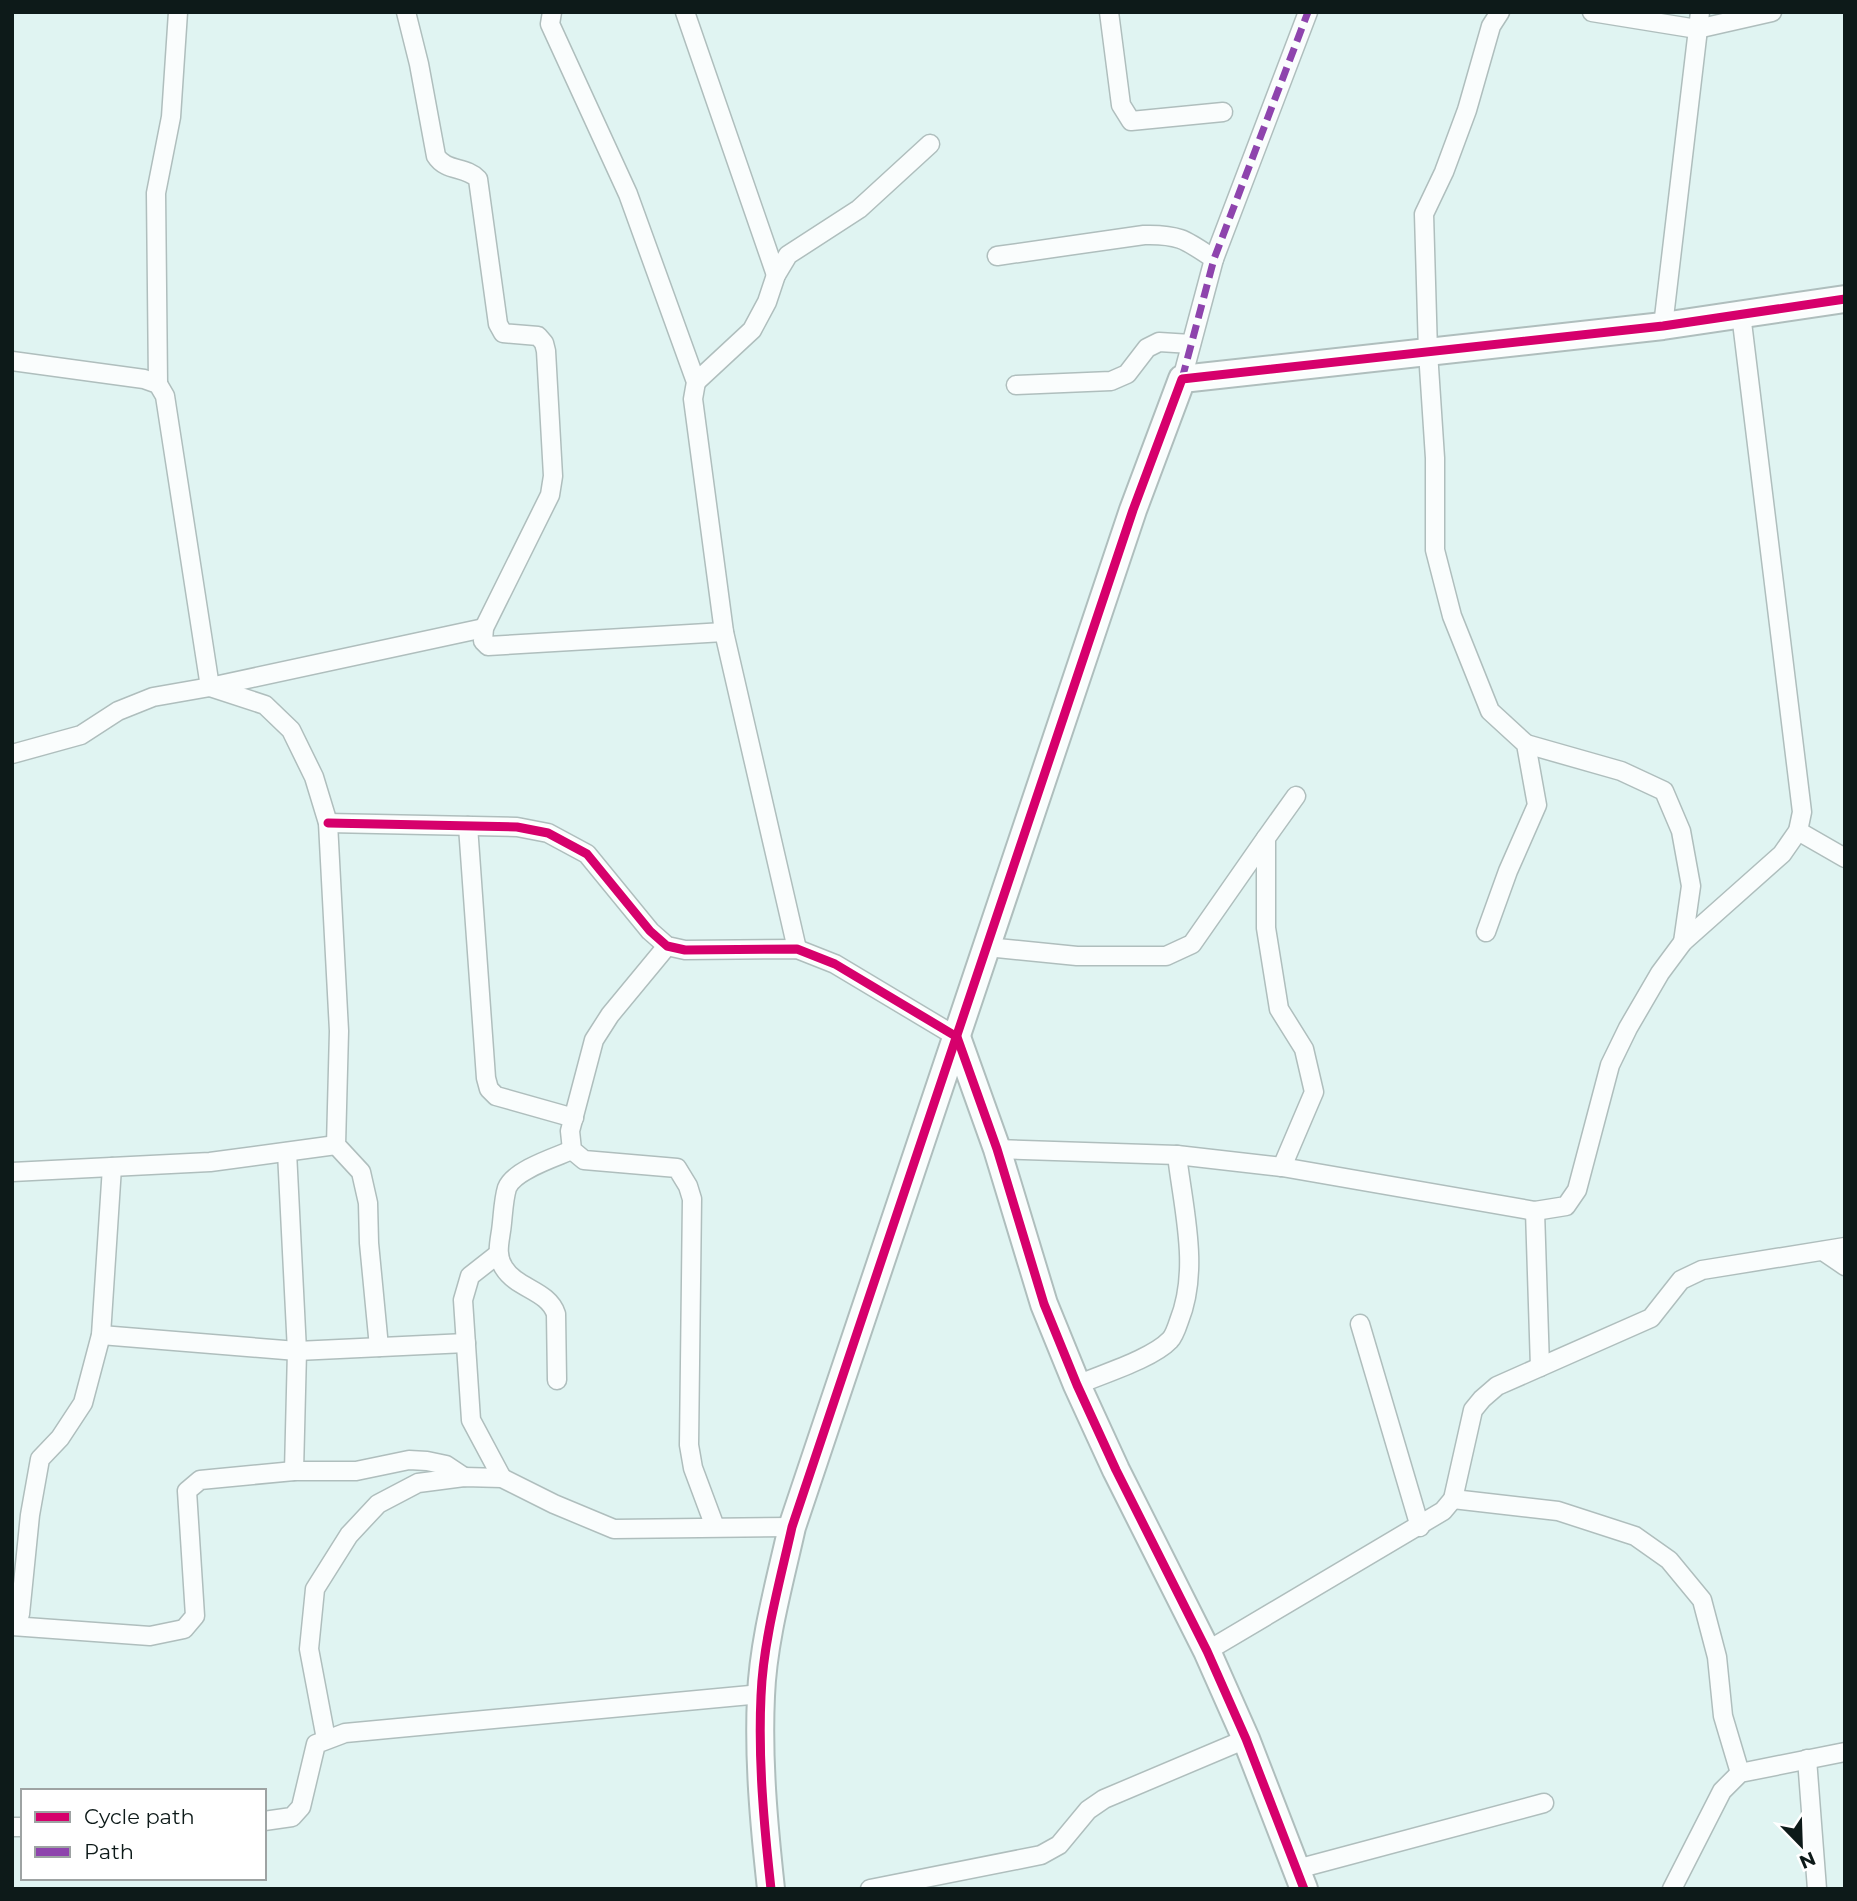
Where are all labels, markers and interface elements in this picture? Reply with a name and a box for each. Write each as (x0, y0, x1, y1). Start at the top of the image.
legend (21, 1789, 266, 1880)
text: Cycle path (84, 1804, 195, 1829)
north arrow (1766, 1810, 1836, 1880)
text: Path (84, 1839, 134, 1864)
text: N (1796, 1847, 1819, 1874)

